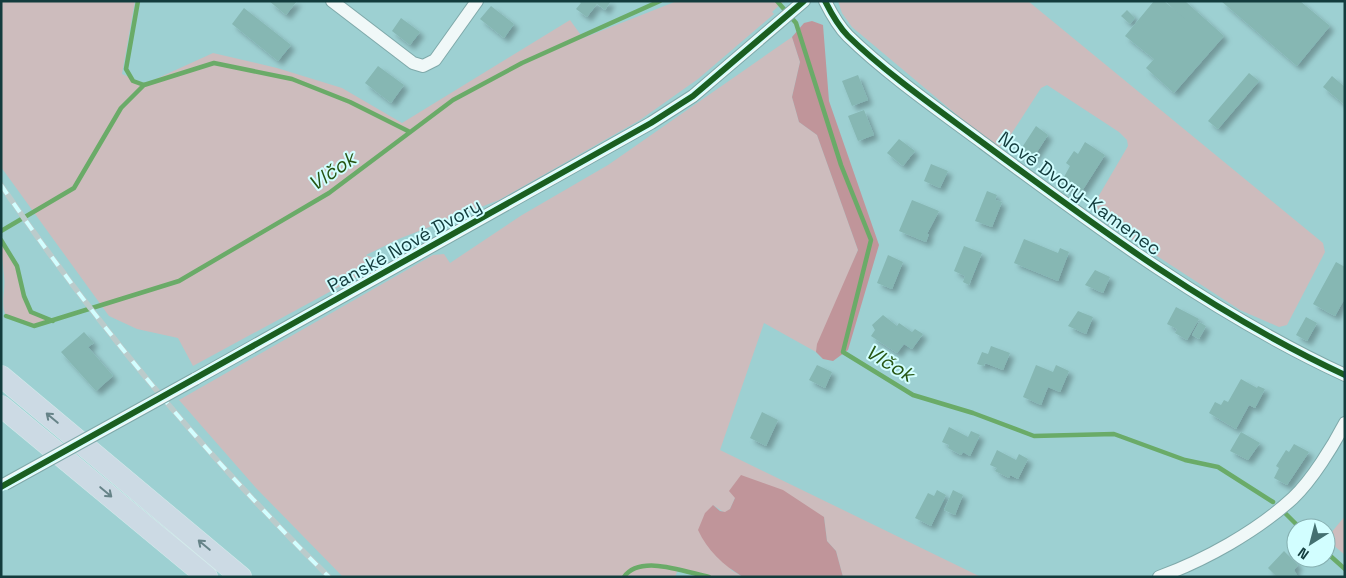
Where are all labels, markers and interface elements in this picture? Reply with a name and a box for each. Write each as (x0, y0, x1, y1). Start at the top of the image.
street label: Nové Dvory-Kamenec (993, 126, 1166, 261)
water label: Vlčok (303, 144, 363, 197)
street label: Panské Nové Dvory (323, 193, 486, 298)
water label: Vlčok (861, 338, 921, 389)
one-way arrow (46, 413, 59, 424)
one-way arrow (99, 487, 112, 498)
north arrow (1286, 518, 1336, 568)
one-way arrow (198, 540, 211, 551)
text: N (1294, 543, 1312, 564)

